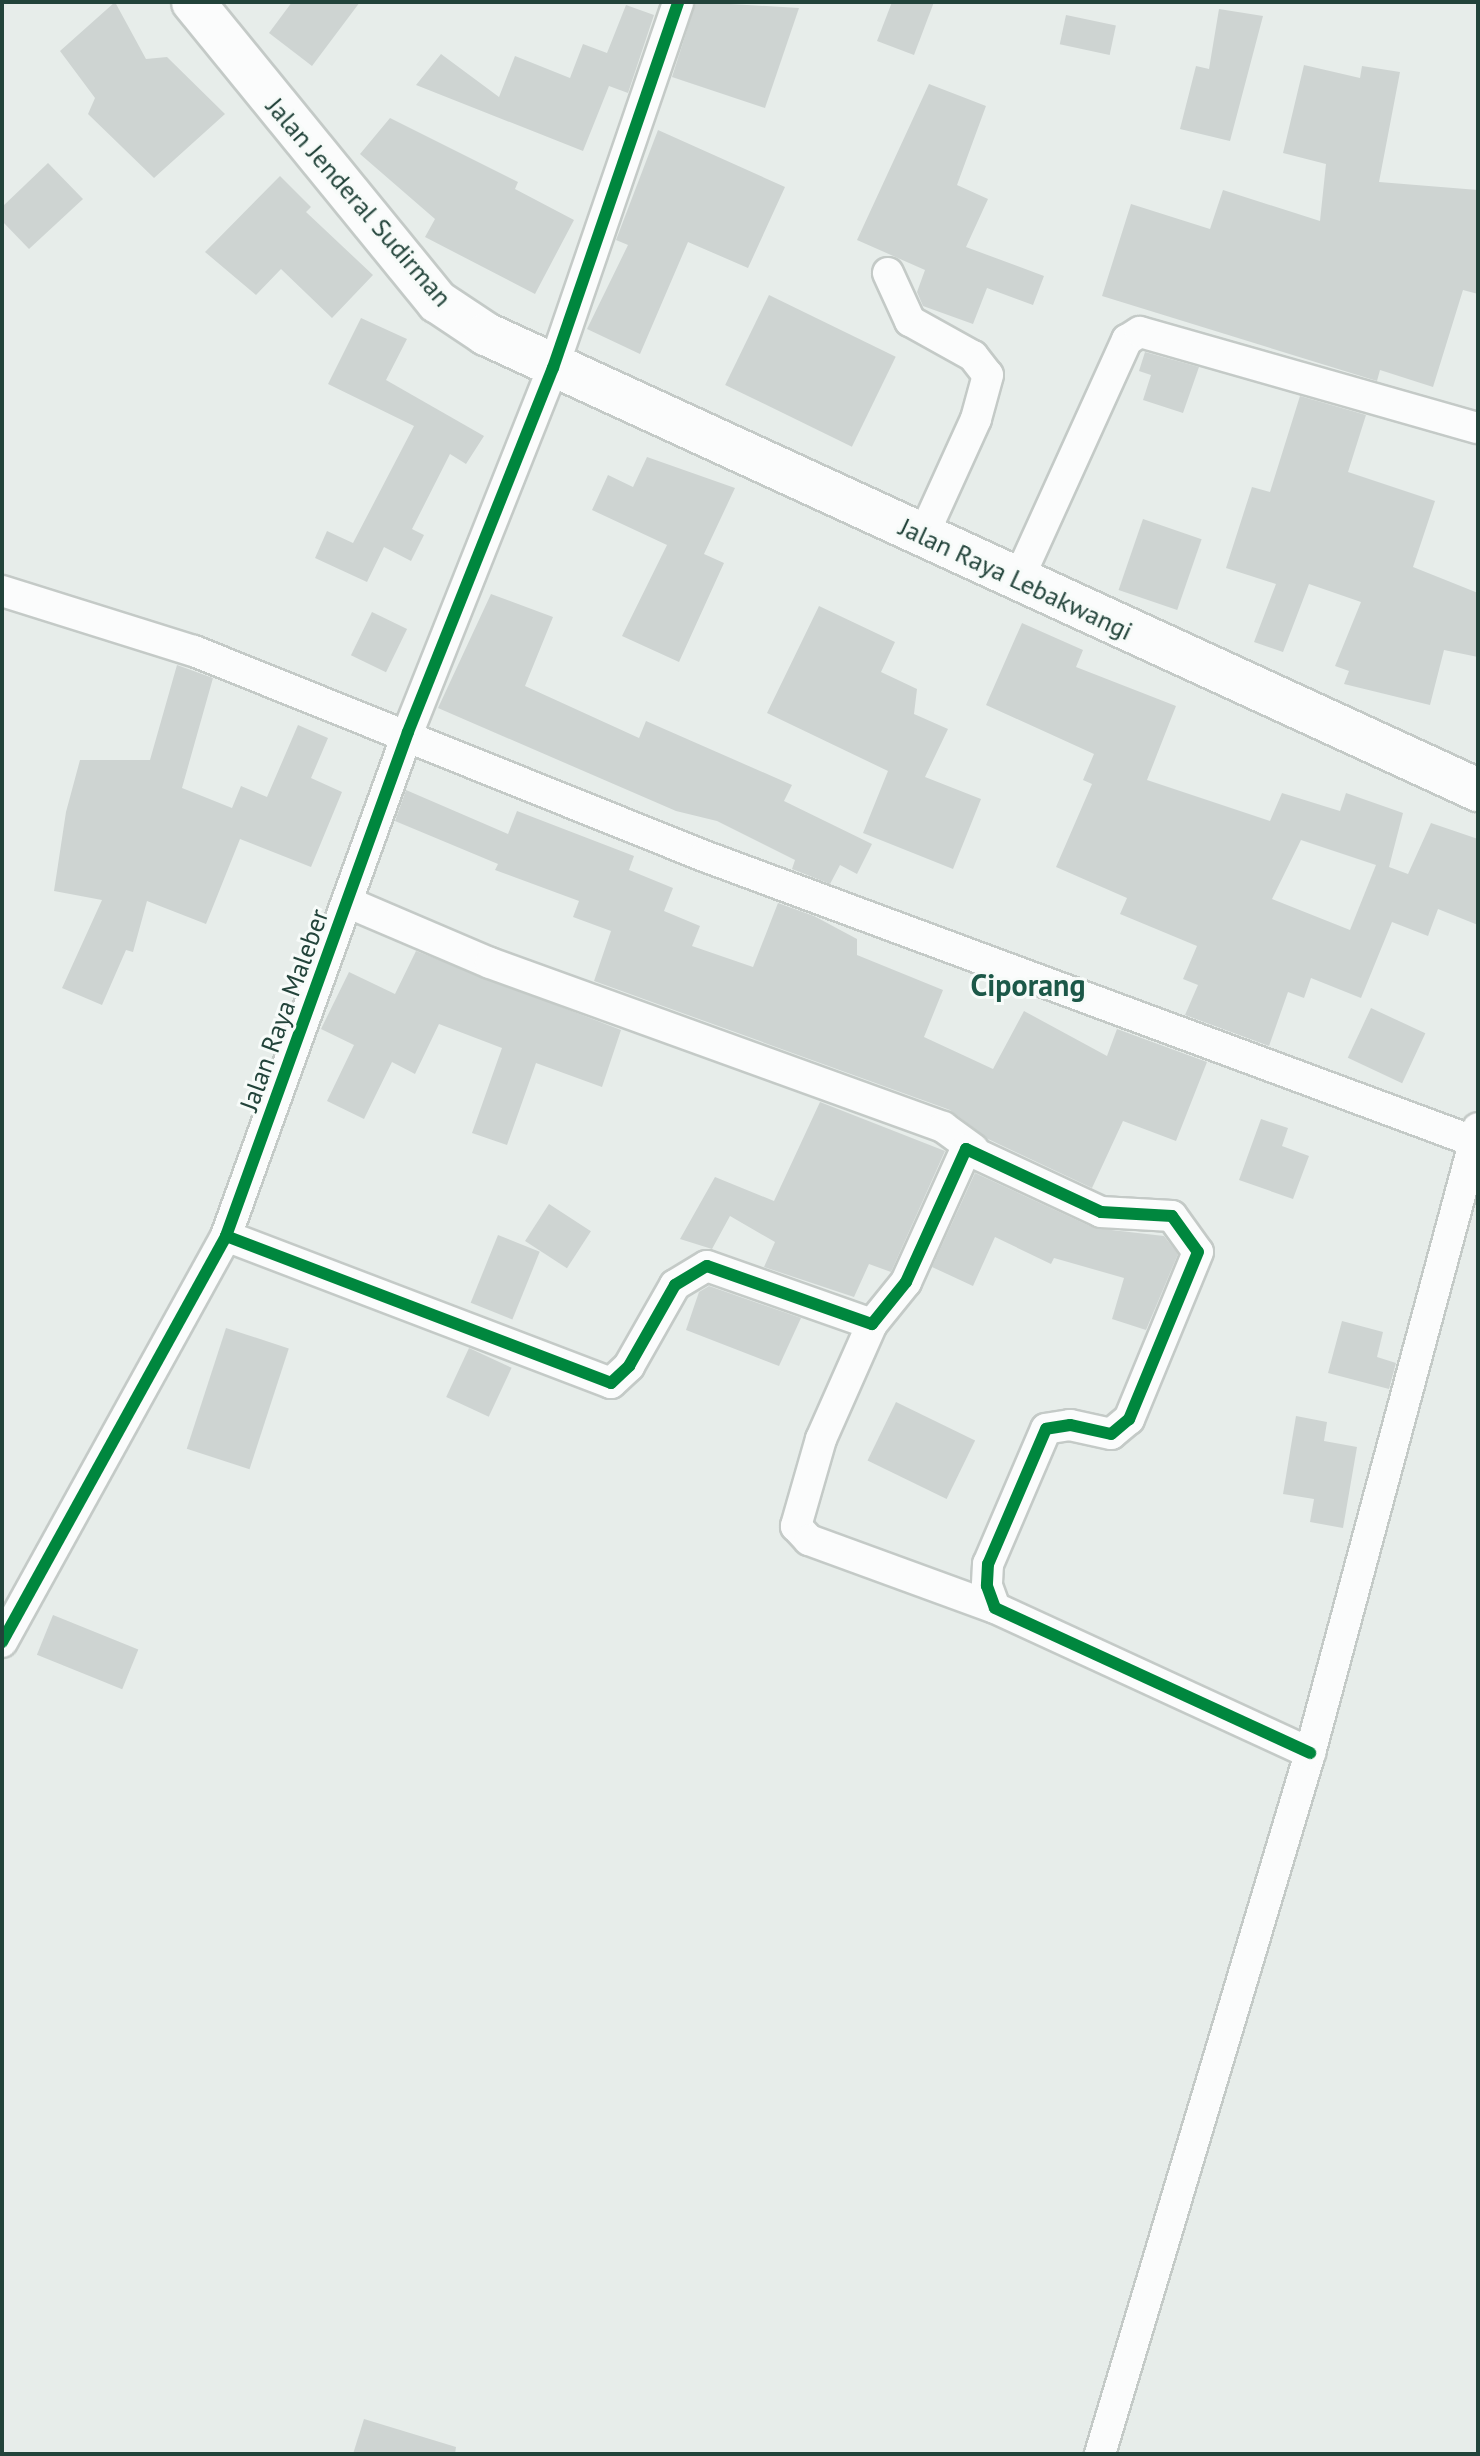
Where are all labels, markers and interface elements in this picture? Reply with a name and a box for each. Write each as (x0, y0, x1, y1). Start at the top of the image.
street label: Jalan Jenderal Sudirman (260, 91, 458, 313)
street label: Jalan Raya Lebakwangi (894, 511, 1138, 647)
street label: Jalan Raya Maleber (233, 905, 335, 1115)
district label: Ciporang (971, 967, 1085, 1003)

